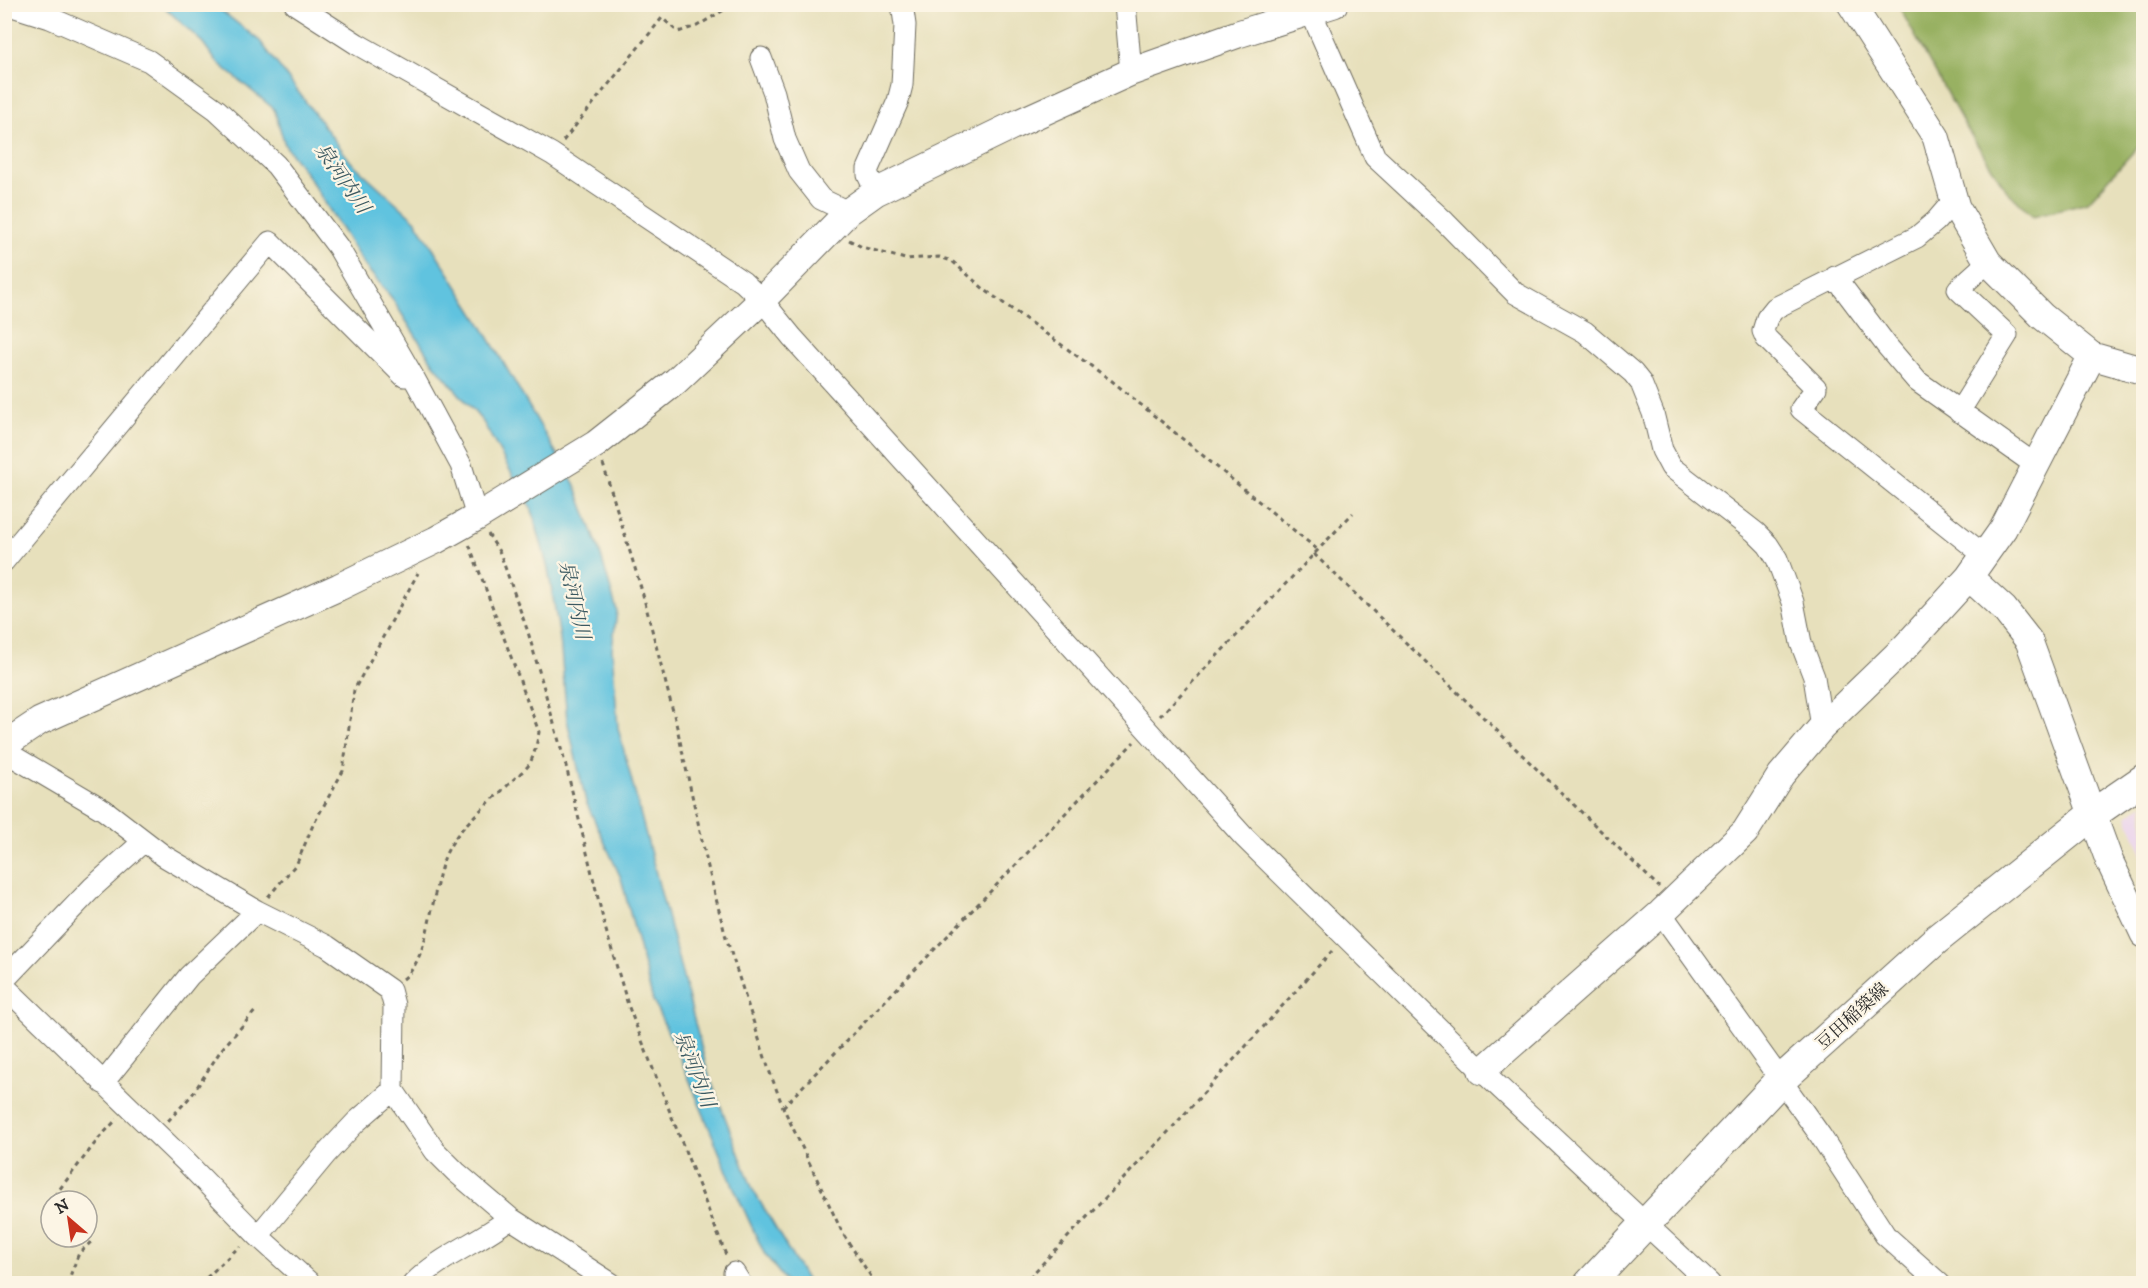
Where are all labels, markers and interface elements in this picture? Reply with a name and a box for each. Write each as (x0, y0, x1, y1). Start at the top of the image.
water label: 泉河内川 (309, 139, 376, 220)
water label: 泉河内川 (552, 559, 595, 644)
street label: 豆田稲築線 (1812, 978, 1893, 1055)
water label: 泉河内川 (668, 1028, 720, 1113)
north arrow (39, 1189, 99, 1249)
text: N (52, 1195, 73, 1219)

